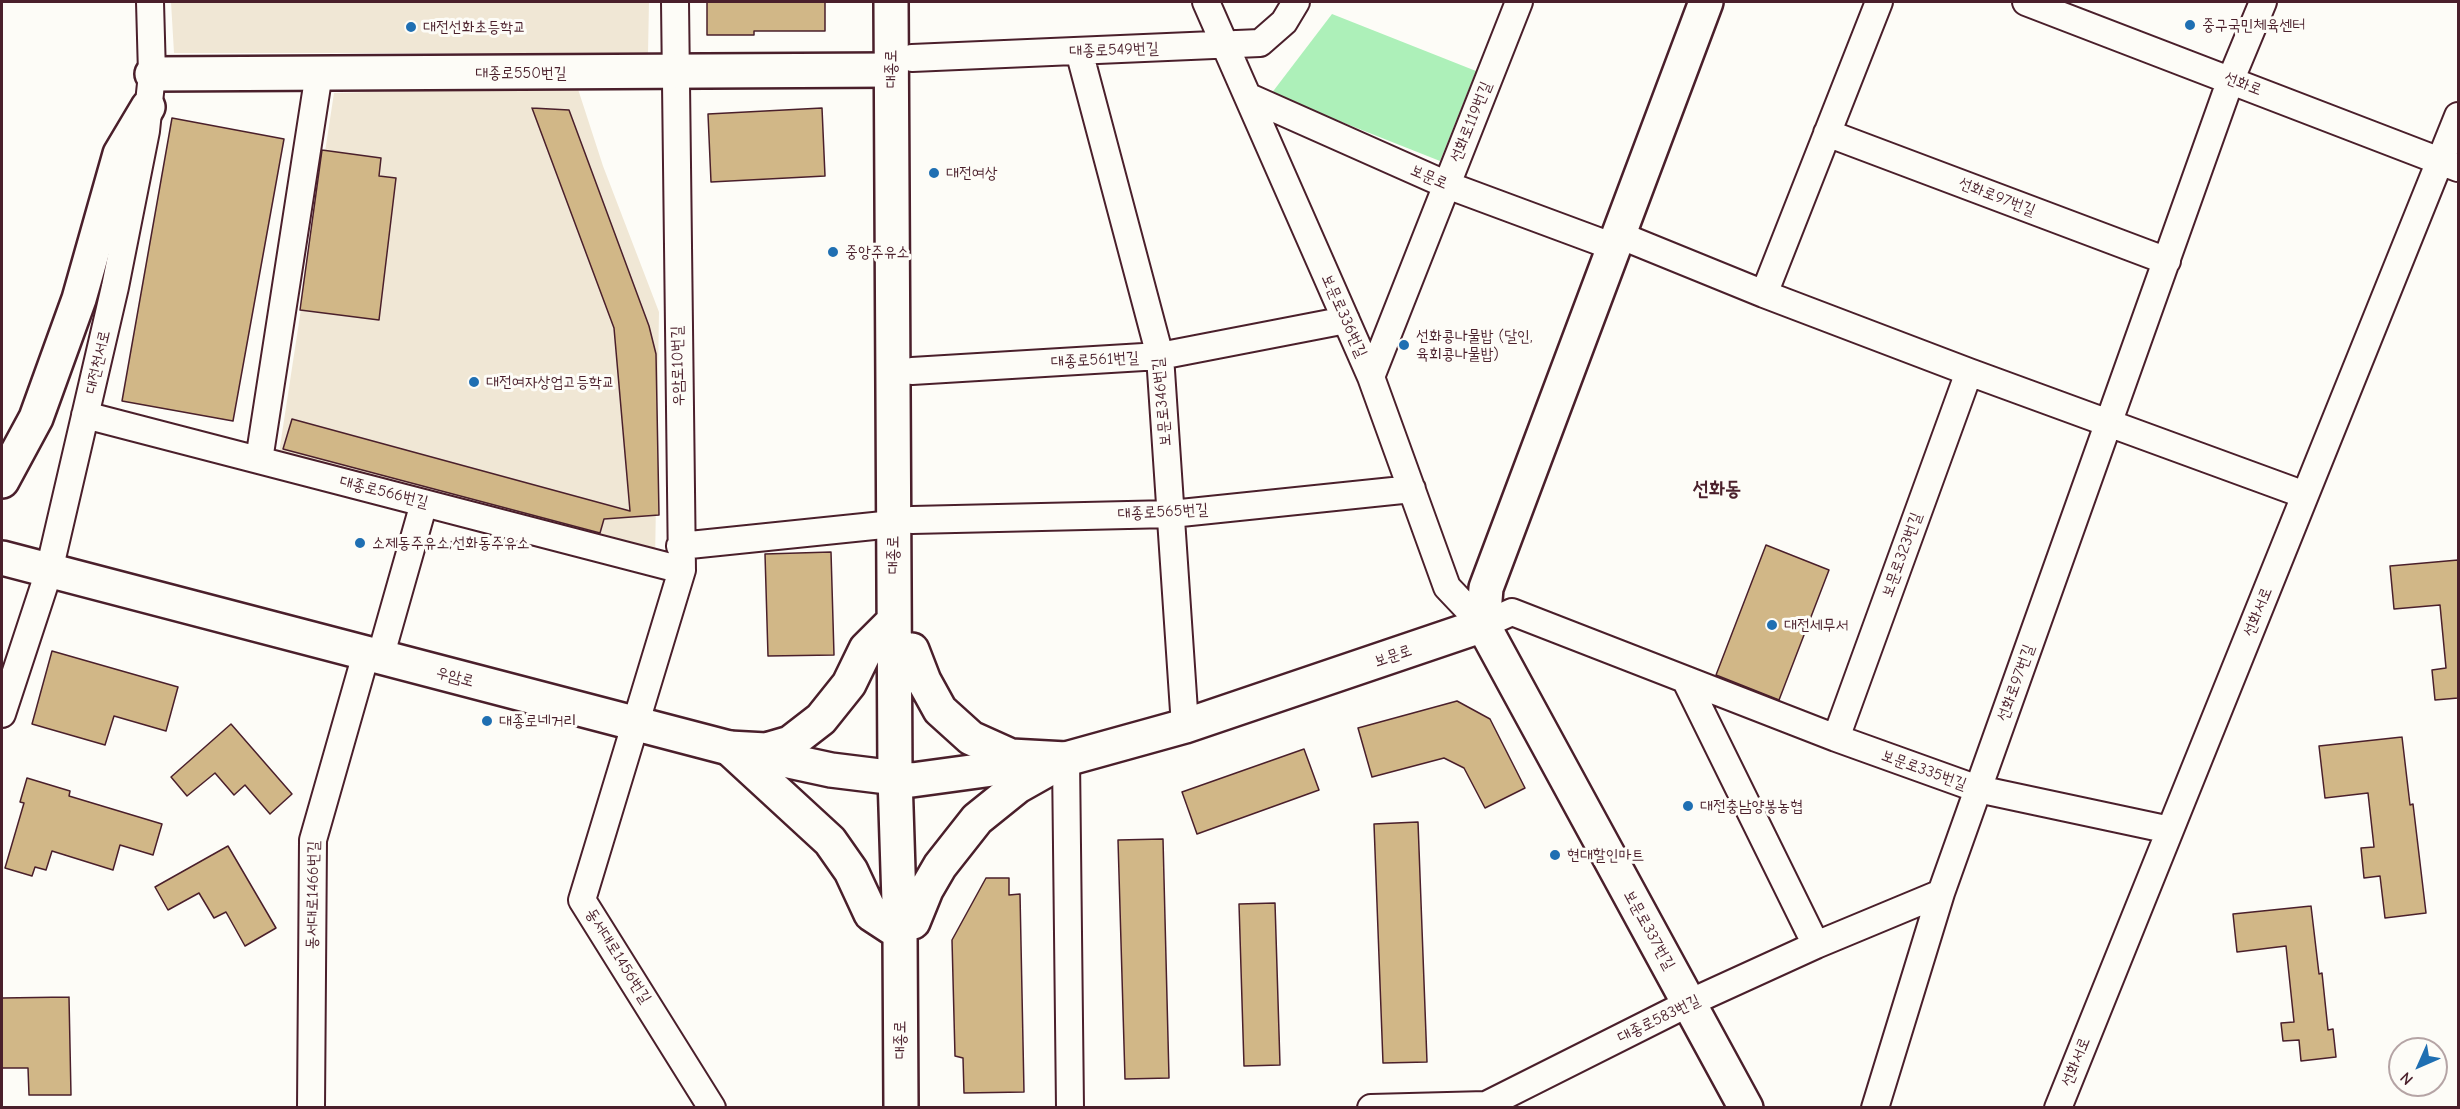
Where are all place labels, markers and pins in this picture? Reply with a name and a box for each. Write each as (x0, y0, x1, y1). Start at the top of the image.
place label: 중구국민체육센터 (2202, 15, 2305, 35)
place label: 대전선화초등학교 (423, 17, 526, 37)
marker: 중구국민체육센터 (2183, 18, 2197, 32)
marker: 대전선화초등학교 (404, 20, 418, 34)
place label: 대전여상 (946, 163, 998, 183)
marker: 대전여상 (927, 166, 941, 180)
place label: 중앙주유소 (845, 242, 909, 262)
marker: 중앙주유소 (826, 245, 840, 259)
place label: 선화콩나물밥 (달인, 육회콩나물밥) (1416, 326, 1533, 364)
marker: 선화콩나물밥 (달인, 육회콩나물밥) (1397, 338, 1411, 352)
place label: 대전여자상업고등학교 (486, 372, 615, 392)
marker: 대전여자상업고등학교 (467, 375, 481, 389)
place label: 소제동주유소;선화동주유소 (372, 533, 530, 553)
marker: 소제동주유소;선화동주유소 (353, 536, 367, 550)
place label: 대전세무서 (1784, 615, 1848, 635)
marker: 대전세무서 (1765, 618, 1779, 632)
place label: 대종로네거리 (499, 711, 576, 731)
marker: 대종로네거리 (480, 714, 494, 728)
place label: 대전충남양봉농협 (1700, 796, 1803, 816)
marker: 대전충남양봉농협 (1681, 799, 1695, 813)
place label: 현대할인마트 (1567, 845, 1644, 865)
marker: 현대할인마트 (1548, 848, 1562, 862)

